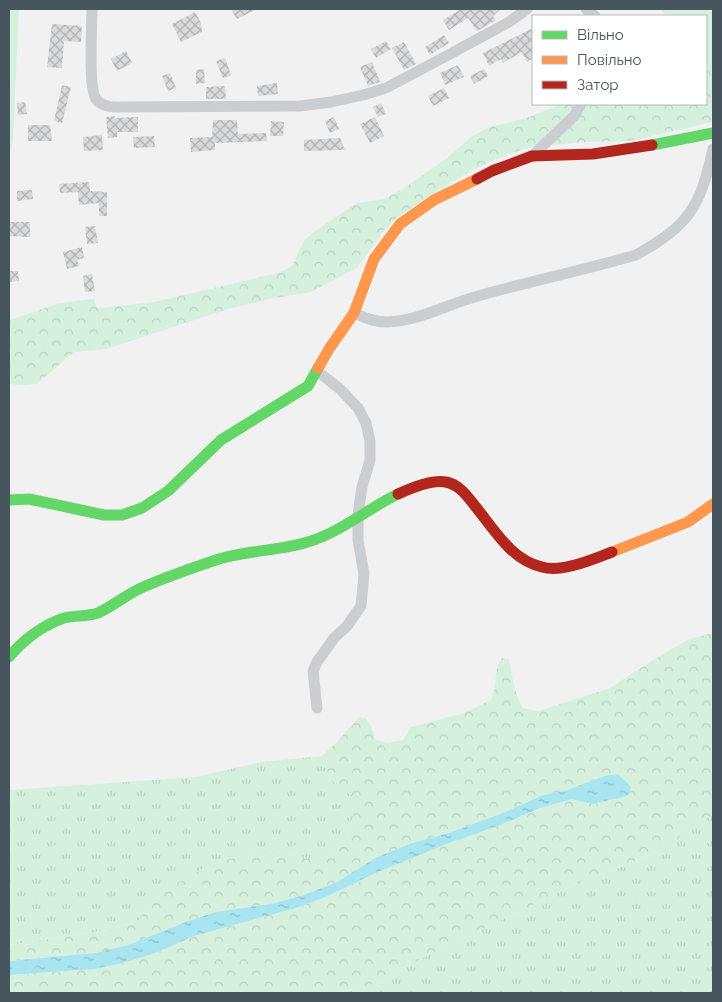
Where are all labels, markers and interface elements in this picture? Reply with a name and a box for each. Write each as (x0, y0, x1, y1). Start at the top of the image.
legend (532, 15, 707, 105)
text: Вільно (577, 26, 624, 44)
text: Повільно (577, 51, 642, 69)
text: Затор (577, 76, 619, 94)

